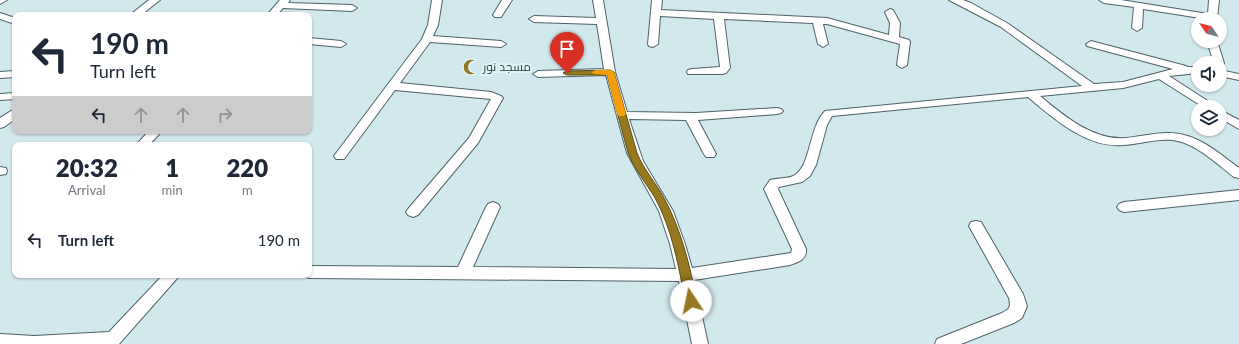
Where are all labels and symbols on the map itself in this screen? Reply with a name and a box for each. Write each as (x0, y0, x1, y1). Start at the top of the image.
north arrow (1191, 12, 1227, 48)
pin (550, 32, 584, 73)
mosque icon: مسجد نور (462, 58, 480, 76)
place label: مسجد نور (482, 59, 531, 74)
position arrow (670, 280, 712, 322)

